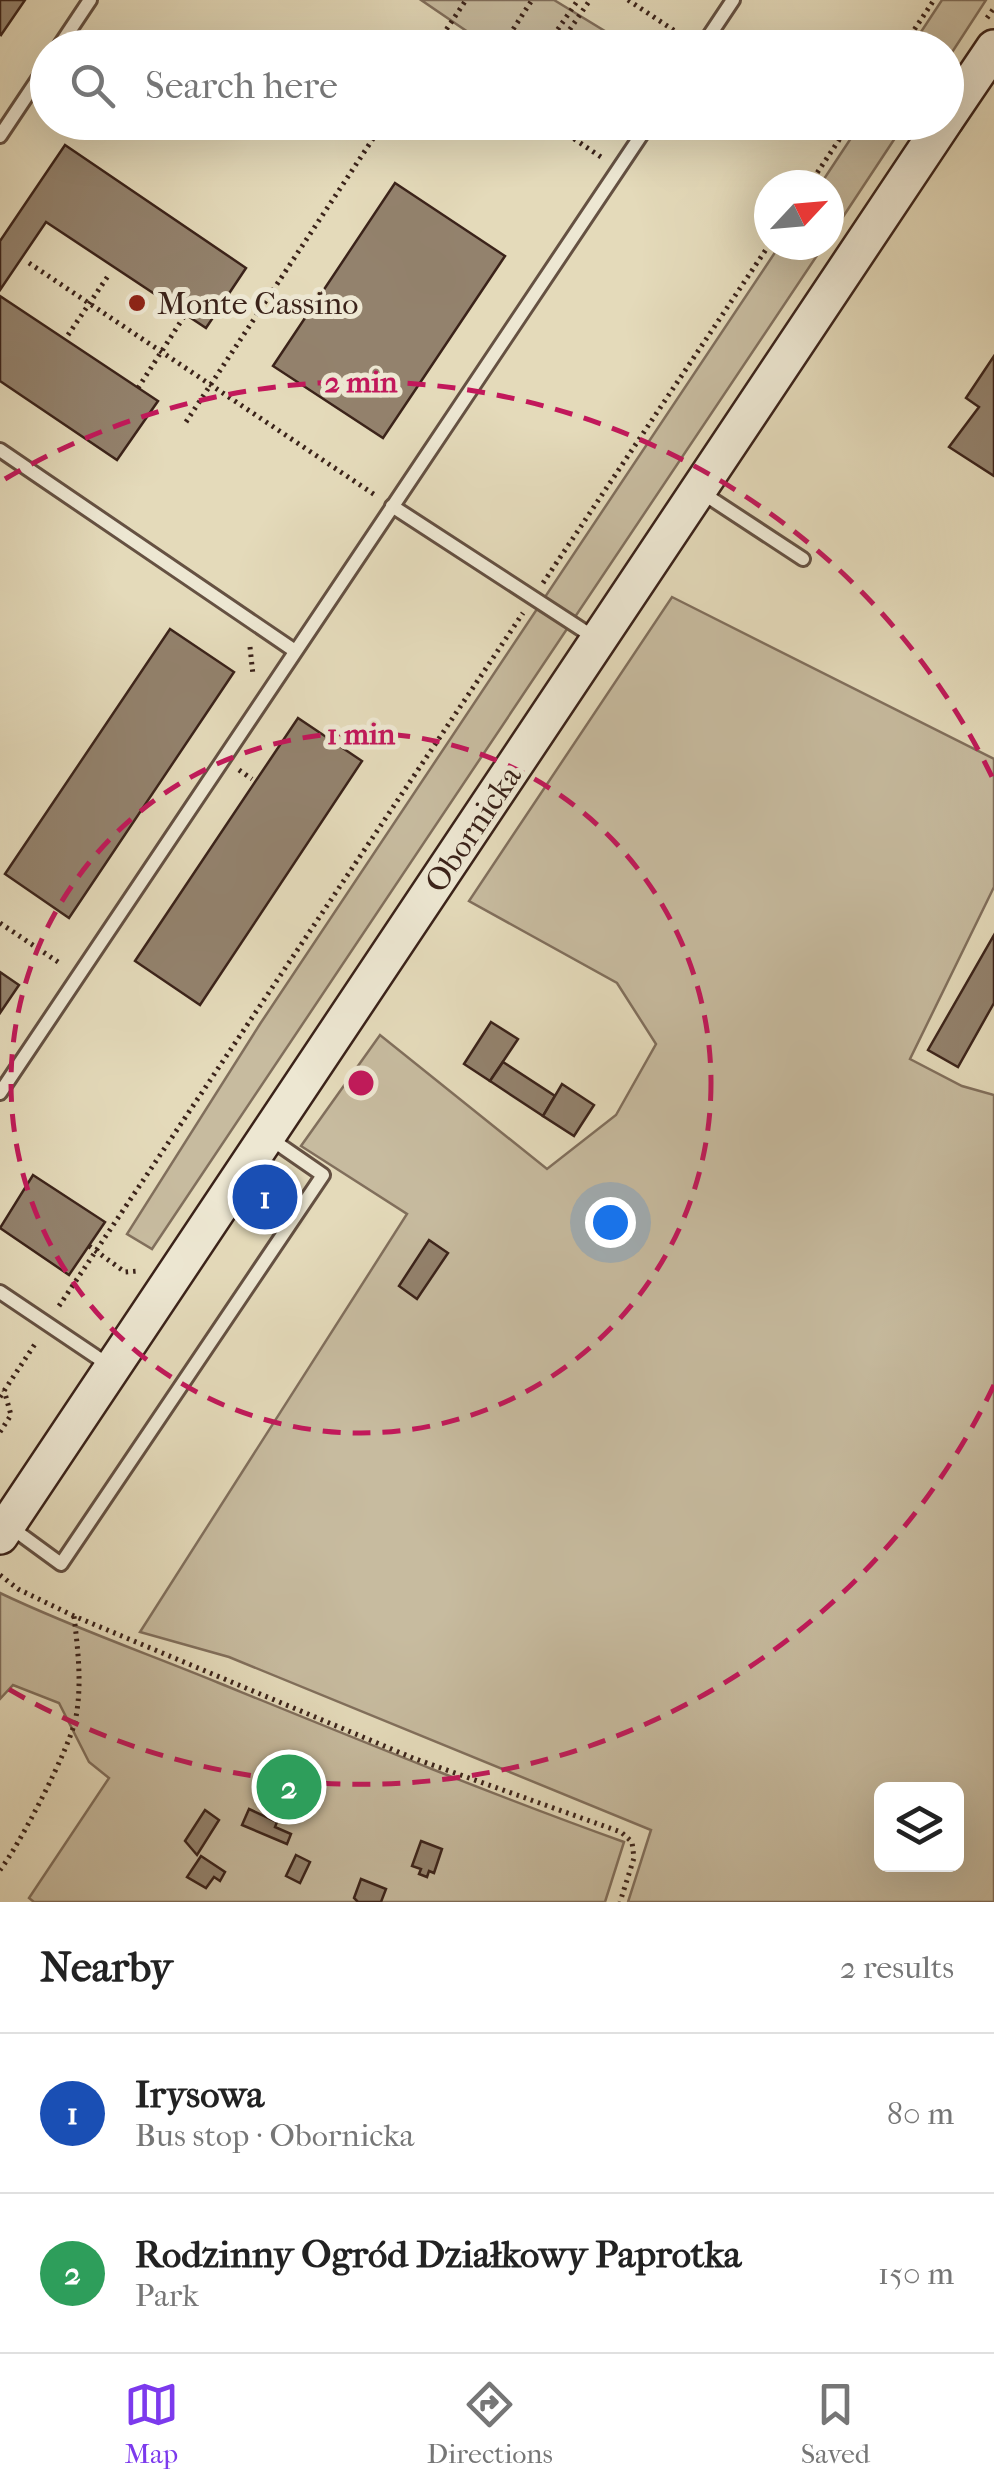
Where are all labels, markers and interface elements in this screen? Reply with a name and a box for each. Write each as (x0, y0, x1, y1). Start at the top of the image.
search box (30, 30, 964, 140)
icon: search (65, 58, 120, 113)
text: Search here (145, 63, 338, 108)
north arrow (754, 170, 844, 260)
place label: Monte Cassino (157, 285, 358, 322)
marker: Monte Cassino (126, 292, 148, 314)
text: 2 min (324, 365, 398, 400)
text: 1 min (327, 717, 396, 752)
street label: Obornicka (417, 758, 529, 899)
centre of rings (343, 1065, 379, 1101)
pin: 1 (232, 1160, 298, 1234)
your location (585, 1197, 636, 1248)
pin: 2 (256, 1750, 322, 1824)
map controls (874, 1782, 964, 1872)
button: layers (874, 1782, 964, 1872)
text: Nearby (40, 1943, 172, 1992)
text: 2 results (840, 1949, 954, 1986)
text: Irysowa (135, 2072, 264, 2117)
text: 1 (67, 2095, 78, 2132)
text: 80 m (887, 2095, 954, 2132)
text: Bus stop · Obornicka (135, 2117, 414, 2154)
text: Rodzinny Ogród Działkowy Paprotka (135, 2232, 741, 2277)
text: 2 (64, 2255, 81, 2292)
text: 150 m (878, 2255, 954, 2292)
text: Park (135, 2277, 199, 2314)
tab: Map (124, 2377, 179, 2470)
tab: Directions (427, 2377, 553, 2470)
tab: Saved (801, 2377, 870, 2470)

